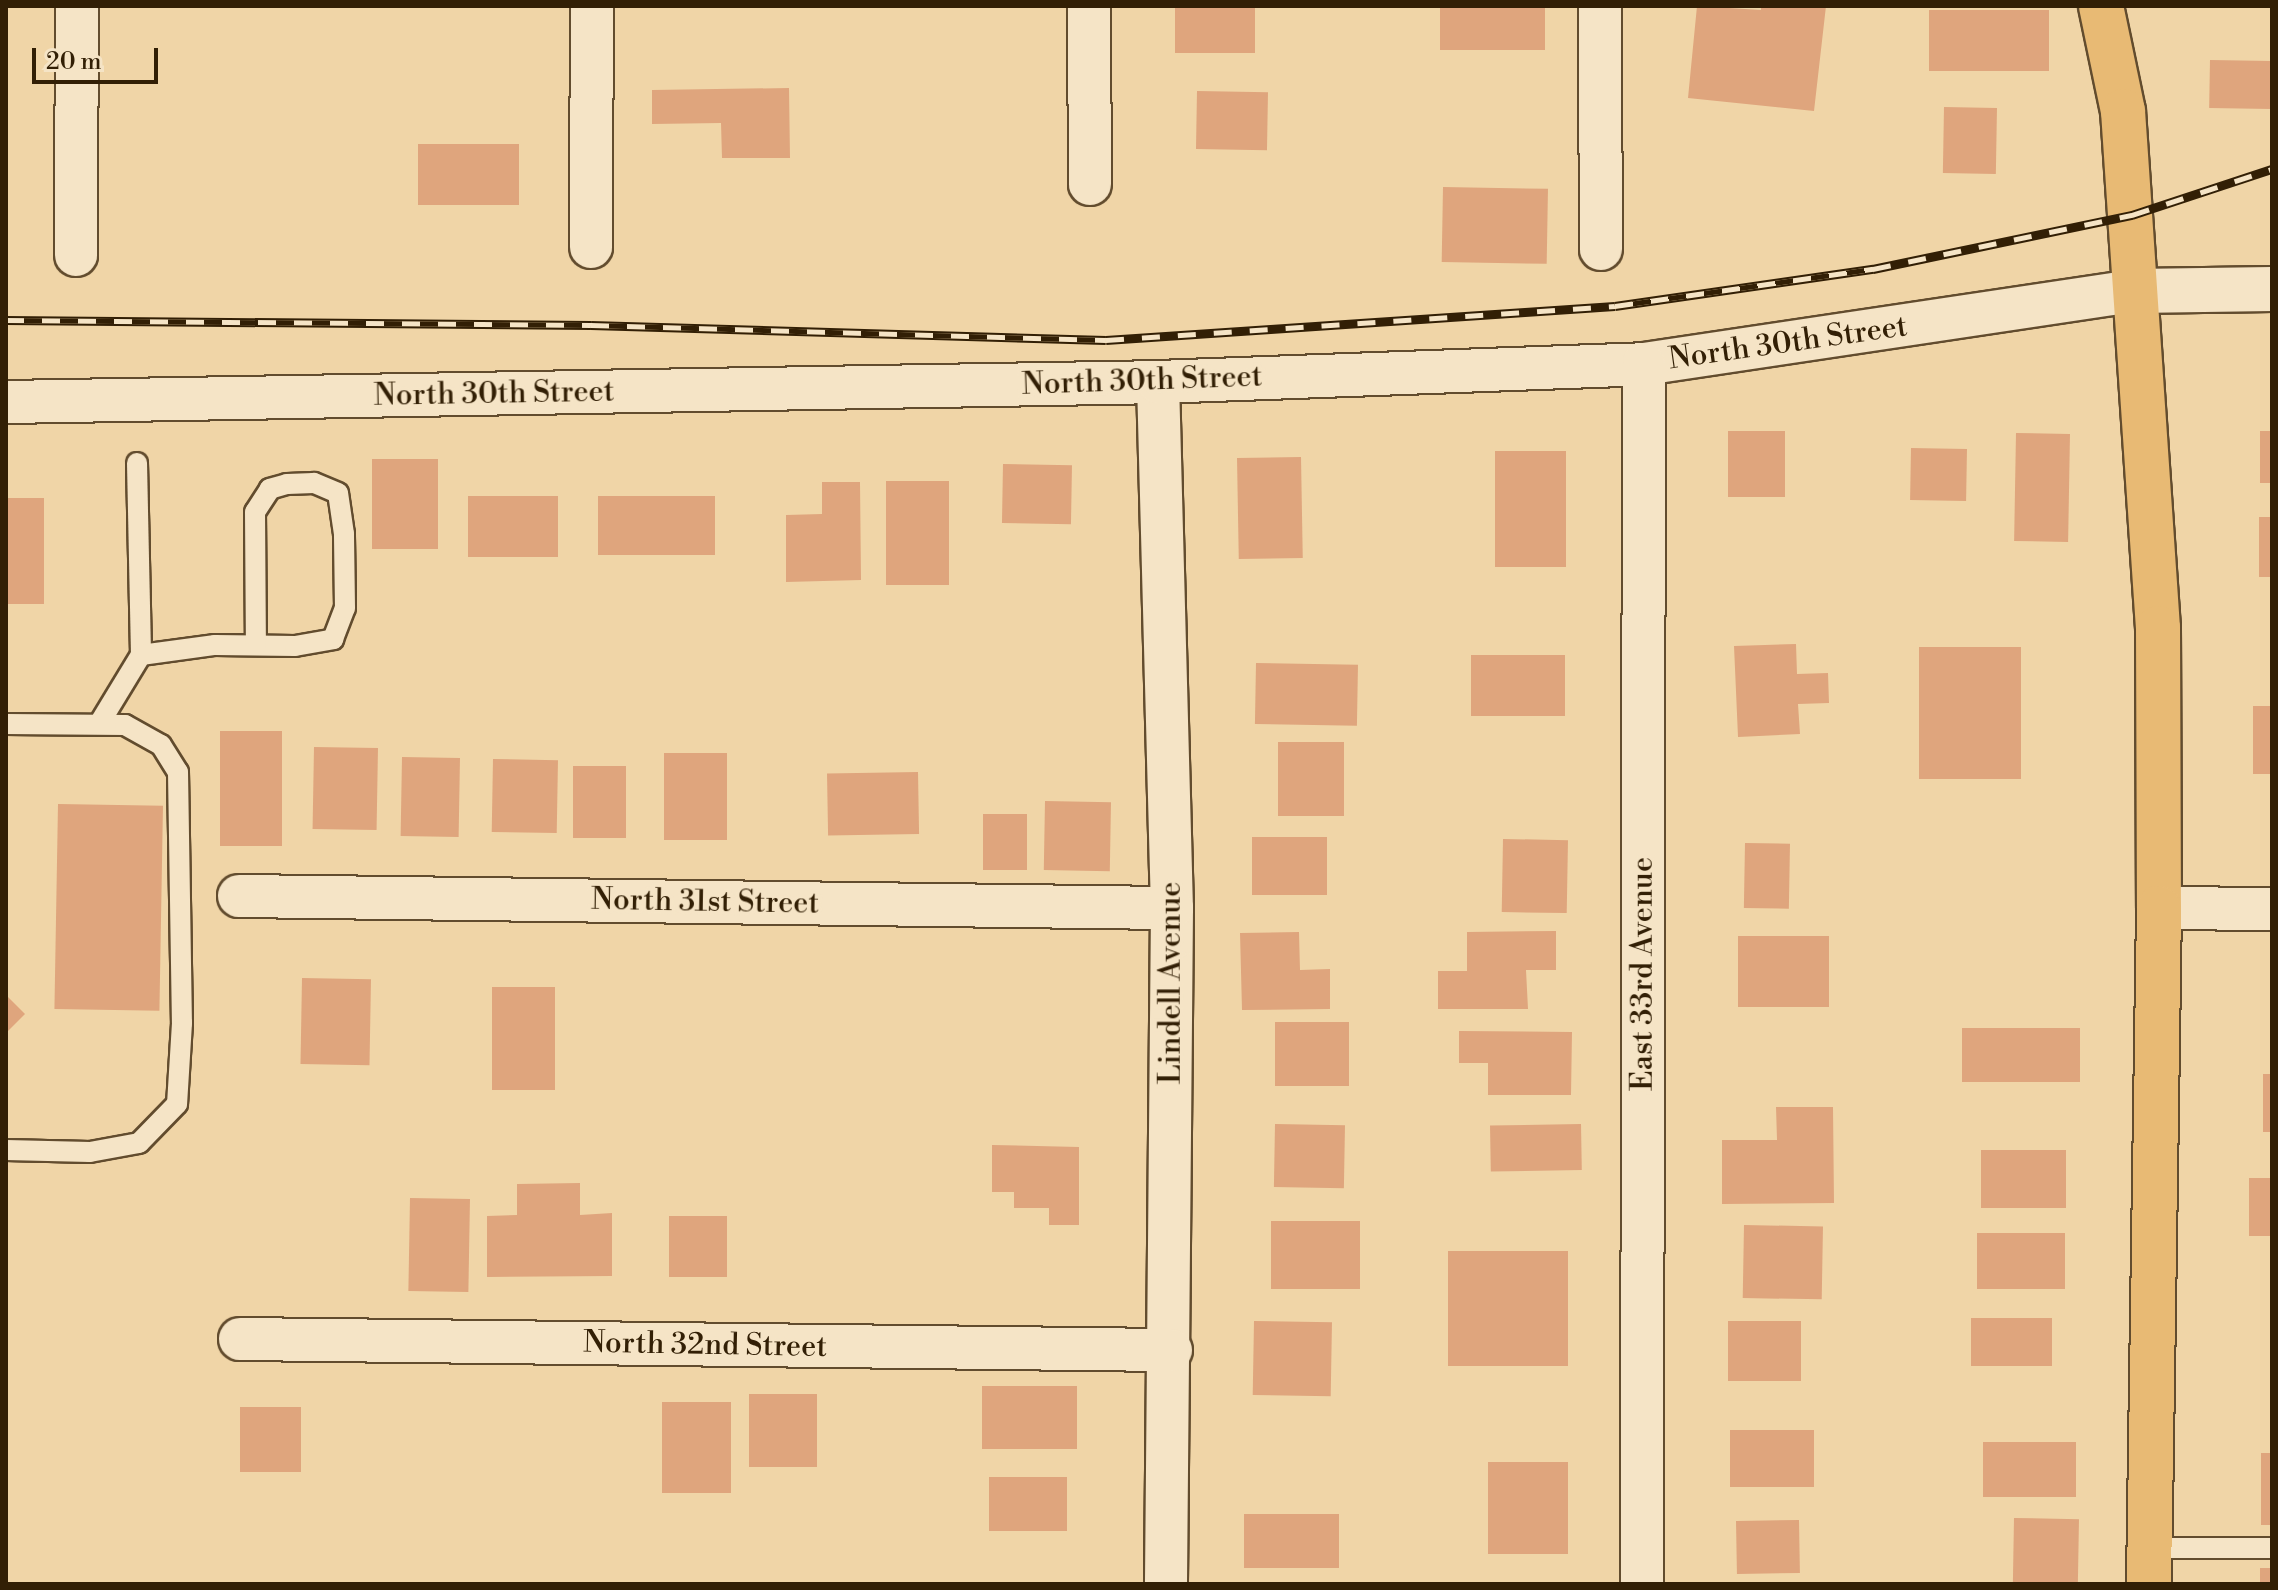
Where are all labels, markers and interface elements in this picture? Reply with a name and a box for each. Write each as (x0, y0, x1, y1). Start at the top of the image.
scale bar (36, 32, 162, 82)
text: 20 m (46, 47, 102, 77)
street label: North 30th Street (1666, 308, 1910, 378)
street label: North 30th Street (1021, 359, 1263, 403)
street label: North 30th Street (373, 374, 615, 414)
street label: East 33rd Avenue (1625, 857, 1661, 1091)
street label: North 31st Street (591, 882, 819, 922)
street label: Lindell Avenue (1153, 882, 1189, 1084)
street label: North 32nd Street (583, 1325, 827, 1365)

